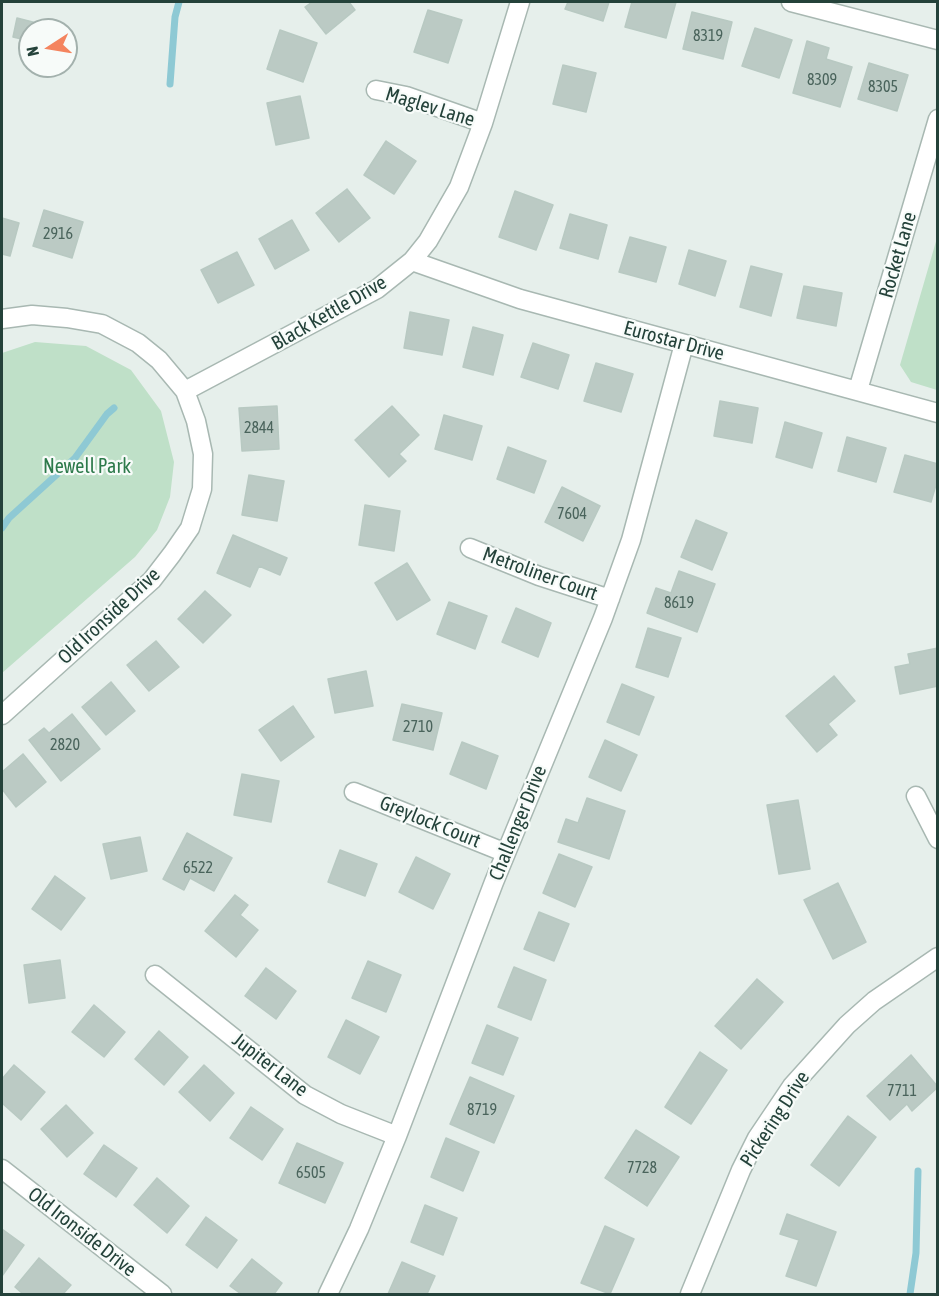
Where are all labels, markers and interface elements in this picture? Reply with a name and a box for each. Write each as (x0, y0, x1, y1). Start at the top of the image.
north arrow (18, 18, 78, 78)
house number: 8319 (693, 26, 723, 46)
text: N (23, 45, 42, 58)
house number: 8309 (807, 70, 837, 90)
house number: 8305 (868, 77, 898, 97)
street label: Maglev Lane (382, 82, 478, 132)
street label: Rocket Lane (874, 209, 922, 301)
house number: 2916 (43, 224, 73, 244)
street label: Black Kettle Drive (267, 270, 391, 356)
street label: Eurostar Drive (621, 316, 727, 366)
house number: 2844 (244, 418, 274, 438)
park label: Newell Park (43, 455, 131, 479)
house number: 7604 (557, 504, 587, 524)
street label: Metroliner Court (479, 542, 601, 606)
street label: Old Ironside Drive (53, 563, 165, 669)
house number: 8619 (664, 593, 694, 613)
house number: 2710 (403, 717, 433, 737)
house number: 2820 (50, 735, 80, 755)
street label: Challenger Drive (484, 762, 552, 884)
street label: Greylock Court (376, 791, 484, 853)
house number: 6522 (183, 858, 213, 878)
street label: Jupiter Lane (227, 1028, 313, 1102)
street label: Pickering Drive (735, 1067, 815, 1171)
house number: 7711 (887, 1081, 917, 1101)
house number: 8719 (467, 1100, 497, 1120)
house number: 7728 (627, 1158, 657, 1178)
house number: 6505 (296, 1163, 326, 1183)
street label: Old Ironside Drive (23, 1182, 141, 1282)

